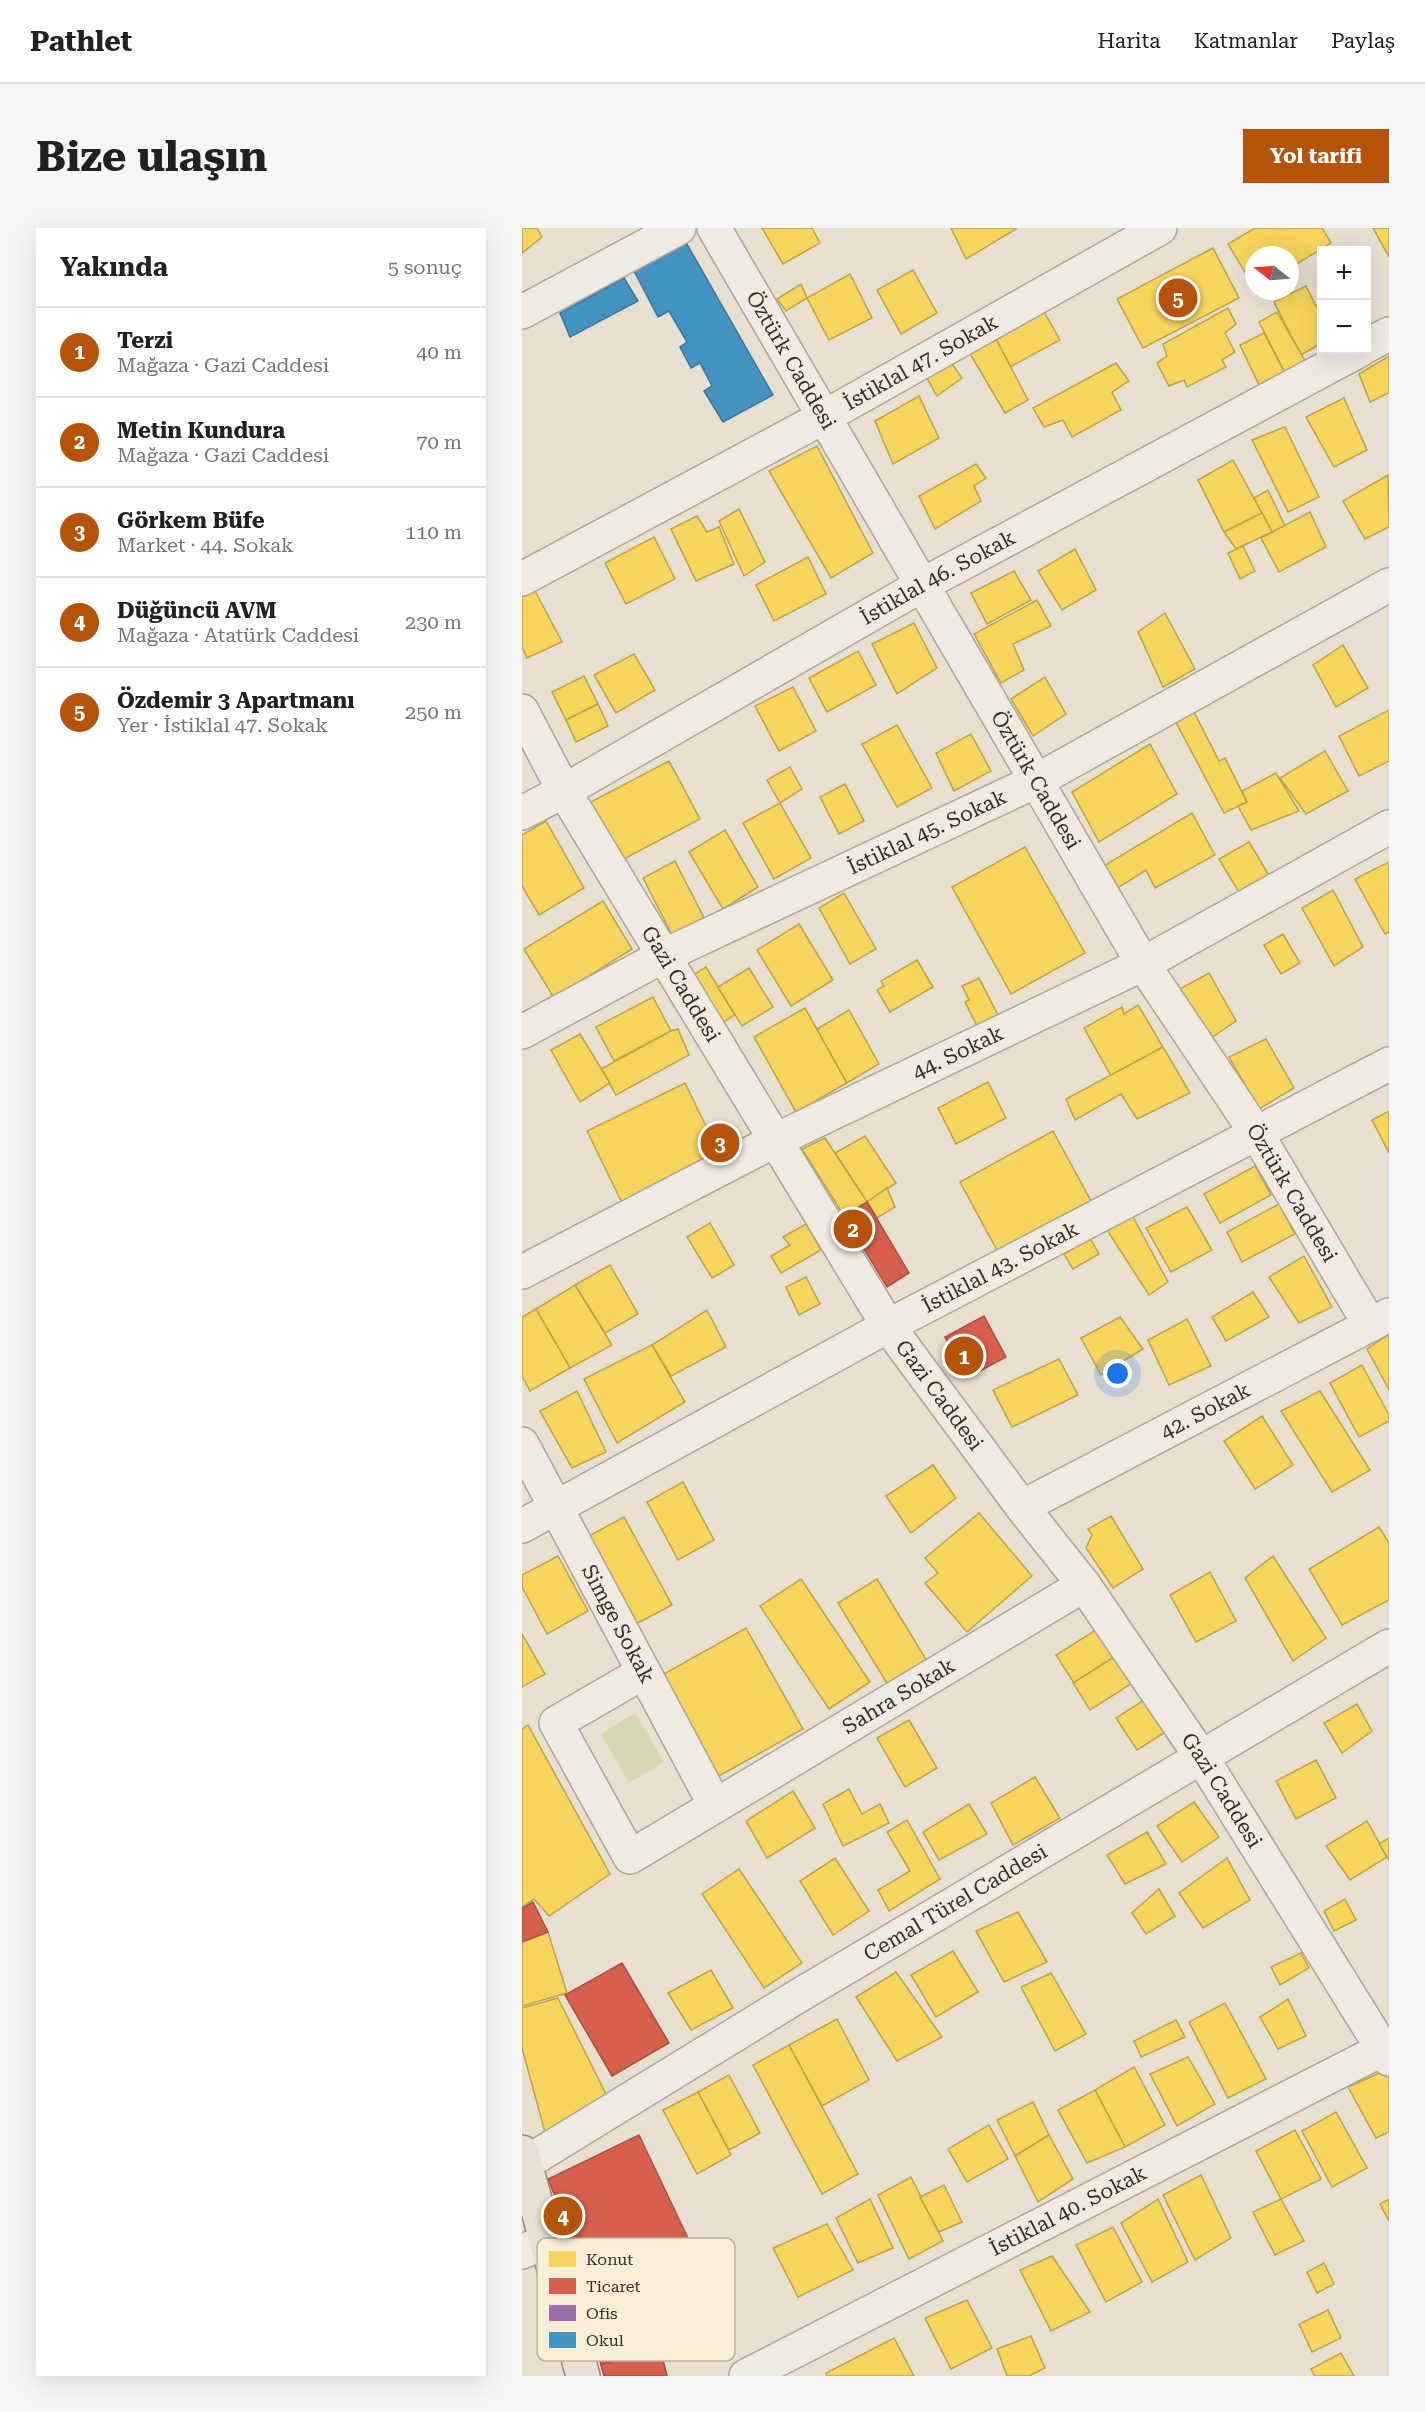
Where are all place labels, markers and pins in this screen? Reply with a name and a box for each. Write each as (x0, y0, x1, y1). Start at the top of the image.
pin: 5 (1158, 276, 1198, 320)
pin: 3 (700, 1120, 740, 1166)
pin: 2 (834, 1206, 872, 1252)
pin: 1 (944, 1334, 984, 1378)
pin: 4 (544, 2194, 582, 2238)

